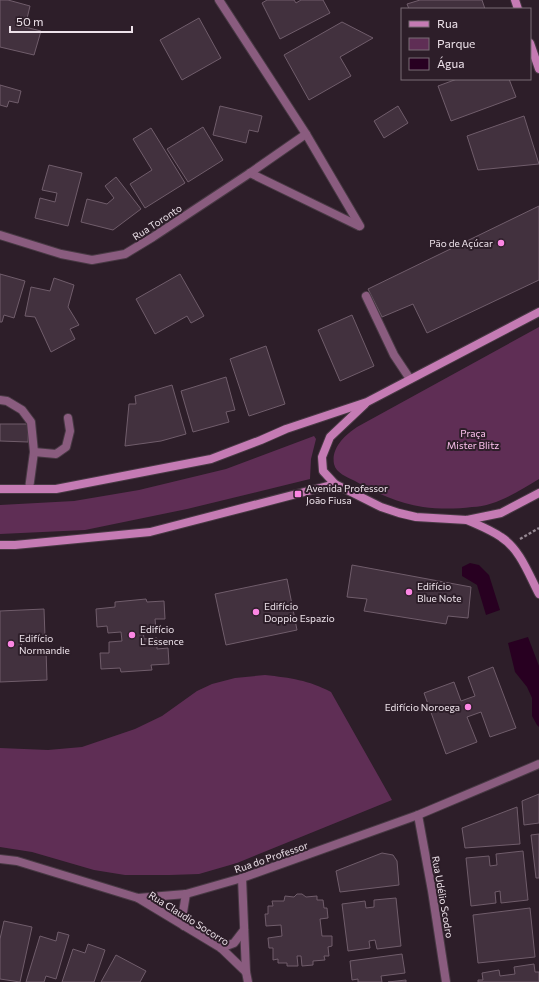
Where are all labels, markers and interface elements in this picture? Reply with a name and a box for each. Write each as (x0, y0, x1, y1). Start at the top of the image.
scale bar (10, 8, 132, 34)
legend (401, 8, 531, 80)
text: 50 m (16, 14, 44, 28)
text: Rua (437, 16, 458, 30)
text: Parque (437, 36, 475, 50)
text: Água (437, 56, 465, 70)
street label: Rua Toronto (130, 202, 184, 242)
place label: Pão de Açúcar (429, 237, 493, 249)
marker: Pão de Açúcar (496, 238, 506, 248)
park label: Praça Mister Blitz (447, 427, 499, 451)
place label: Avenida Professor João Fiusa (306, 482, 388, 506)
marker: Avenida Professor João Fiusa (293, 489, 303, 499)
place label: Edifício Blue Note (417, 580, 462, 604)
marker: Edifício Blue Note (404, 587, 414, 597)
place label: Edifício Doppio Espazio (264, 600, 335, 624)
marker: Edifício Doppio Espazio (251, 607, 261, 617)
place label: Edifício L Essence (140, 623, 184, 647)
marker: Edifício L Essence (127, 630, 137, 640)
place label: Edifício Normandie (19, 632, 70, 656)
marker: Edifício Normandie (6, 639, 16, 649)
place label: Edifício Noroega (385, 701, 460, 713)
marker: Edifício Noroega (463, 702, 473, 712)
street label: Rua do Professor (233, 839, 309, 875)
street label: Rua Udélio Scodro (430, 855, 456, 939)
street label: Rua Claudio Socorro (147, 888, 231, 948)

